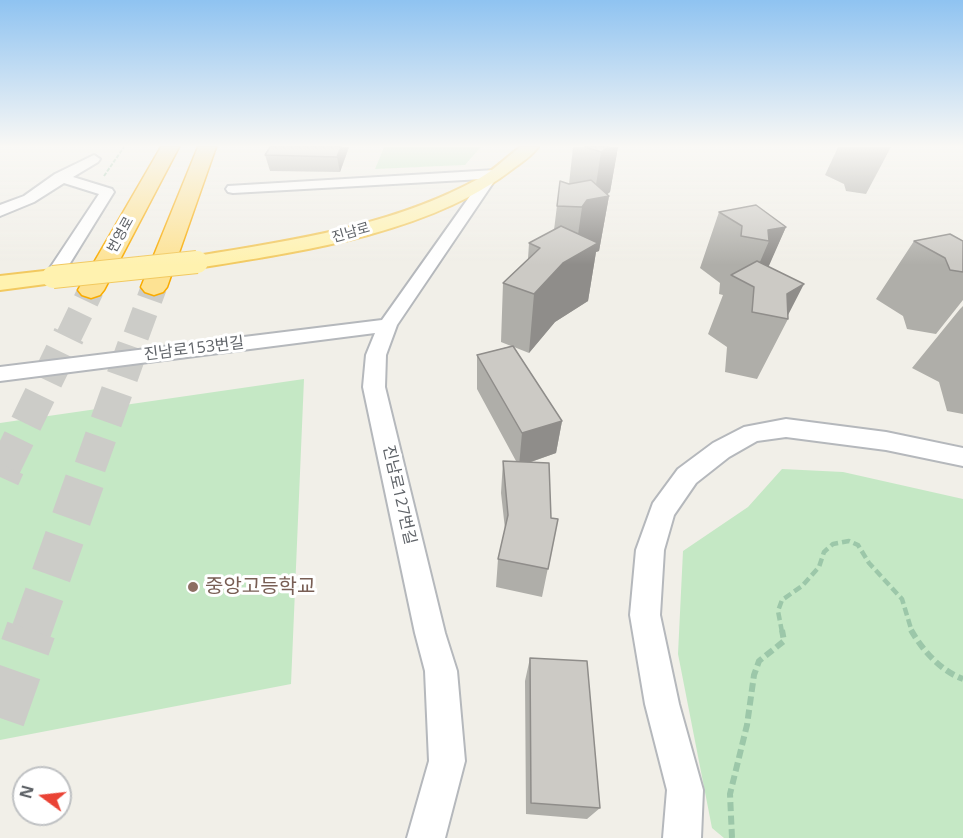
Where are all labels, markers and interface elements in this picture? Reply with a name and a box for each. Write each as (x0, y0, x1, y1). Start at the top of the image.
street label: 번영로 (104, 214, 138, 256)
street label: 진남로 (330, 220, 372, 246)
street label: 진남로153번길 (143, 333, 245, 365)
street label: 진남로127번길 (378, 444, 420, 546)
place label: 중앙고등학교 (205, 575, 315, 599)
marker: 중앙고등학교 (186, 580, 200, 594)
north arrow (12, 766, 72, 826)
text: N (14, 783, 39, 801)

